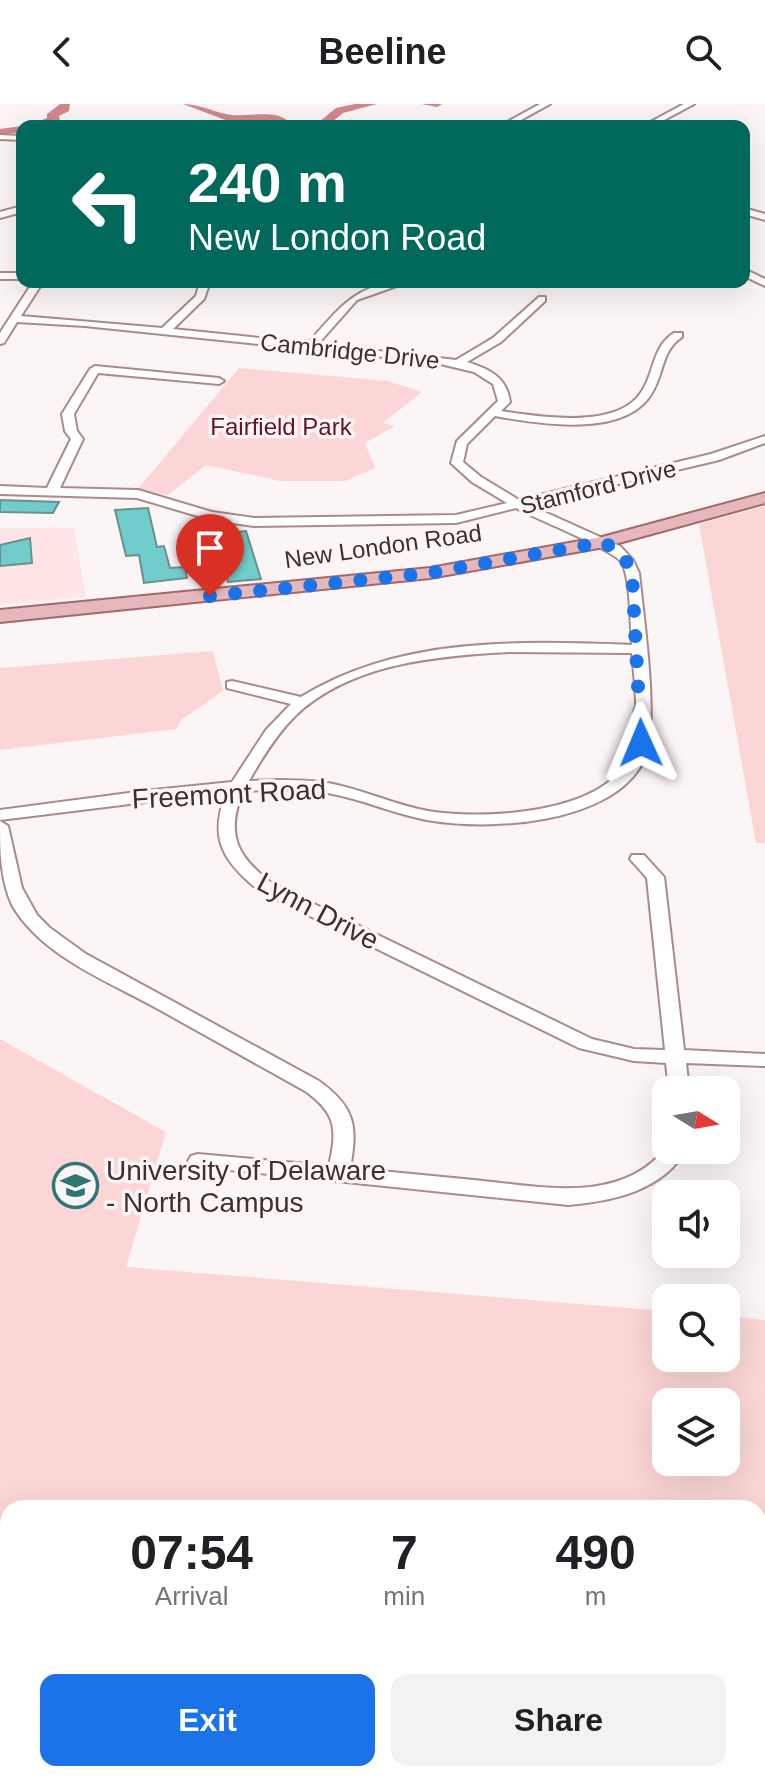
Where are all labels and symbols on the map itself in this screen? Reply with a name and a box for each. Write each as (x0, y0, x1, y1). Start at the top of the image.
street label: Cambridge Drive (259, 328, 441, 374)
park label: Fairfield Park (210, 413, 353, 440)
street label: Stamford Drive (517, 455, 679, 519)
pin (176, 514, 244, 596)
street label: New London Road (283, 519, 483, 573)
position arrow (599, 701, 683, 785)
street label: Freemont Road (131, 773, 327, 815)
street label: Lynn Drive (252, 866, 384, 956)
north arrow (652, 1076, 740, 1164)
place label: University of Delaware - North Campus (106, 1155, 386, 1218)
school or university icon: University of Delaware - North Campus (51, 1162, 99, 1210)

